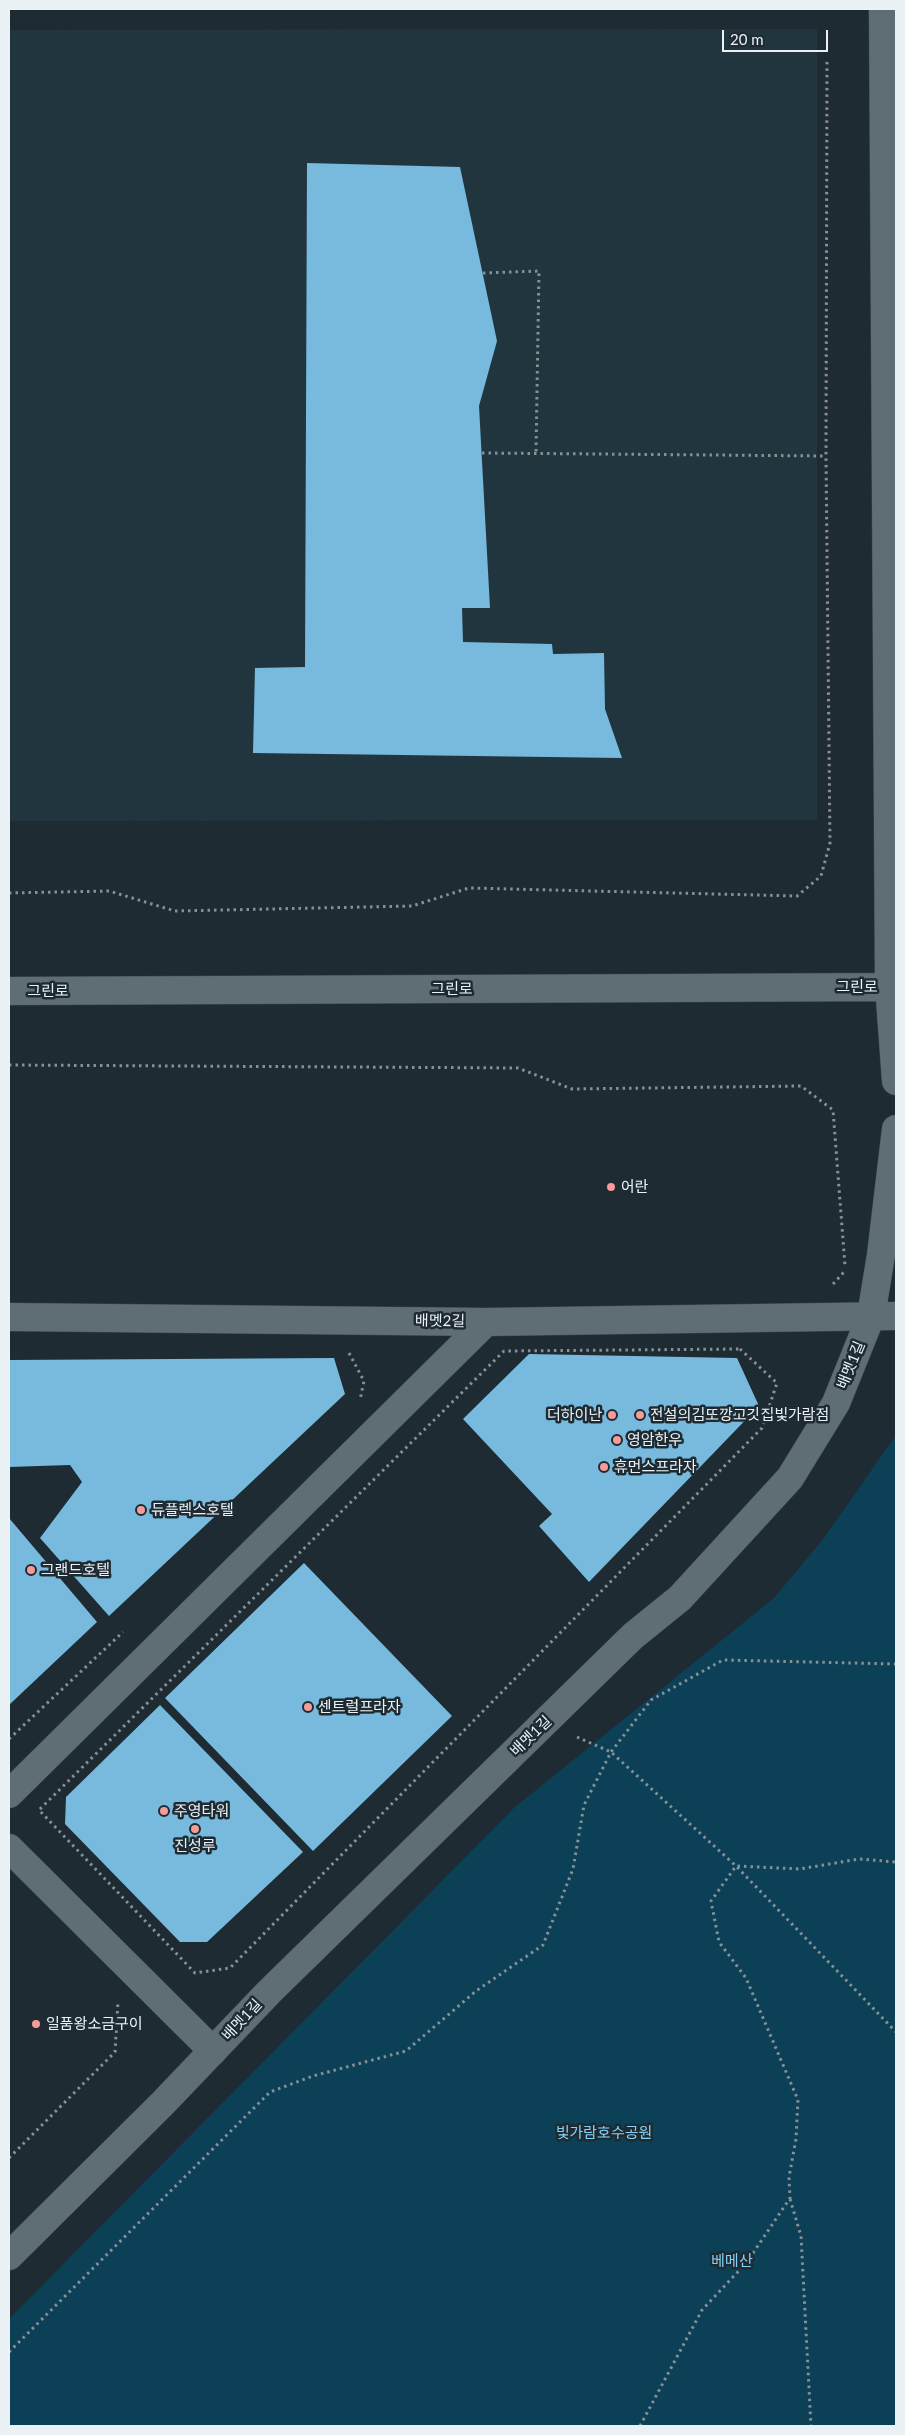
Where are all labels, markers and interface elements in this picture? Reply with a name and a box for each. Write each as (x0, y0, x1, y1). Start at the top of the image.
scale bar (725, 20, 831, 52)
text: 20 m (730, 30, 764, 48)
street label: 그린로 (836, 978, 878, 996)
street label: 그린로 (431, 980, 473, 998)
street label: 그린로 (27, 982, 69, 1000)
place label: 어란 (621, 1178, 649, 1196)
marker: 어란 (605, 1181, 617, 1193)
street label: 배멧2길 (415, 1312, 465, 1330)
street label: 배멧1길 (833, 1338, 869, 1392)
place label: 더하이난 (547, 1406, 602, 1424)
place label: 전설의김또깡고깃집빛가람점 (650, 1406, 829, 1424)
marker: 더하이난 (606, 1409, 618, 1421)
marker: 전설의김또깡고깃집빛가람점 (634, 1409, 646, 1421)
place label: 영암한우 (627, 1431, 682, 1449)
marker: 영암한우 (611, 1434, 623, 1446)
place label: 휴먼스프라자 (614, 1458, 697, 1476)
marker: 휴먼스프라자 (598, 1461, 610, 1473)
place label: 듀플렉스호텔 (151, 1501, 234, 1519)
marker: 듀플렉스호텔 (135, 1504, 147, 1516)
place label: 그랜드호텔 (41, 1561, 110, 1579)
marker: 그랜드호텔 (25, 1564, 37, 1576)
place label: 센트럴프라자 (318, 1698, 401, 1716)
marker: 센트럴프라자 (302, 1701, 314, 1713)
street label: 배멧1길 (507, 1712, 555, 1760)
place label: 주영타워 (174, 1802, 229, 1820)
marker: 주영타워 (158, 1805, 170, 1817)
marker: 진성루 (189, 1823, 201, 1835)
place label: 진성루 (174, 1837, 216, 1855)
street label: 배멧1길 (218, 1996, 266, 2044)
place label: 일품왕소금구이 (46, 2015, 143, 2033)
marker: 일품왕소금구이 (30, 2018, 42, 2030)
park label: 빛가람호수공원 (556, 2124, 652, 2142)
park label: 베메산 (711, 2252, 753, 2270)

